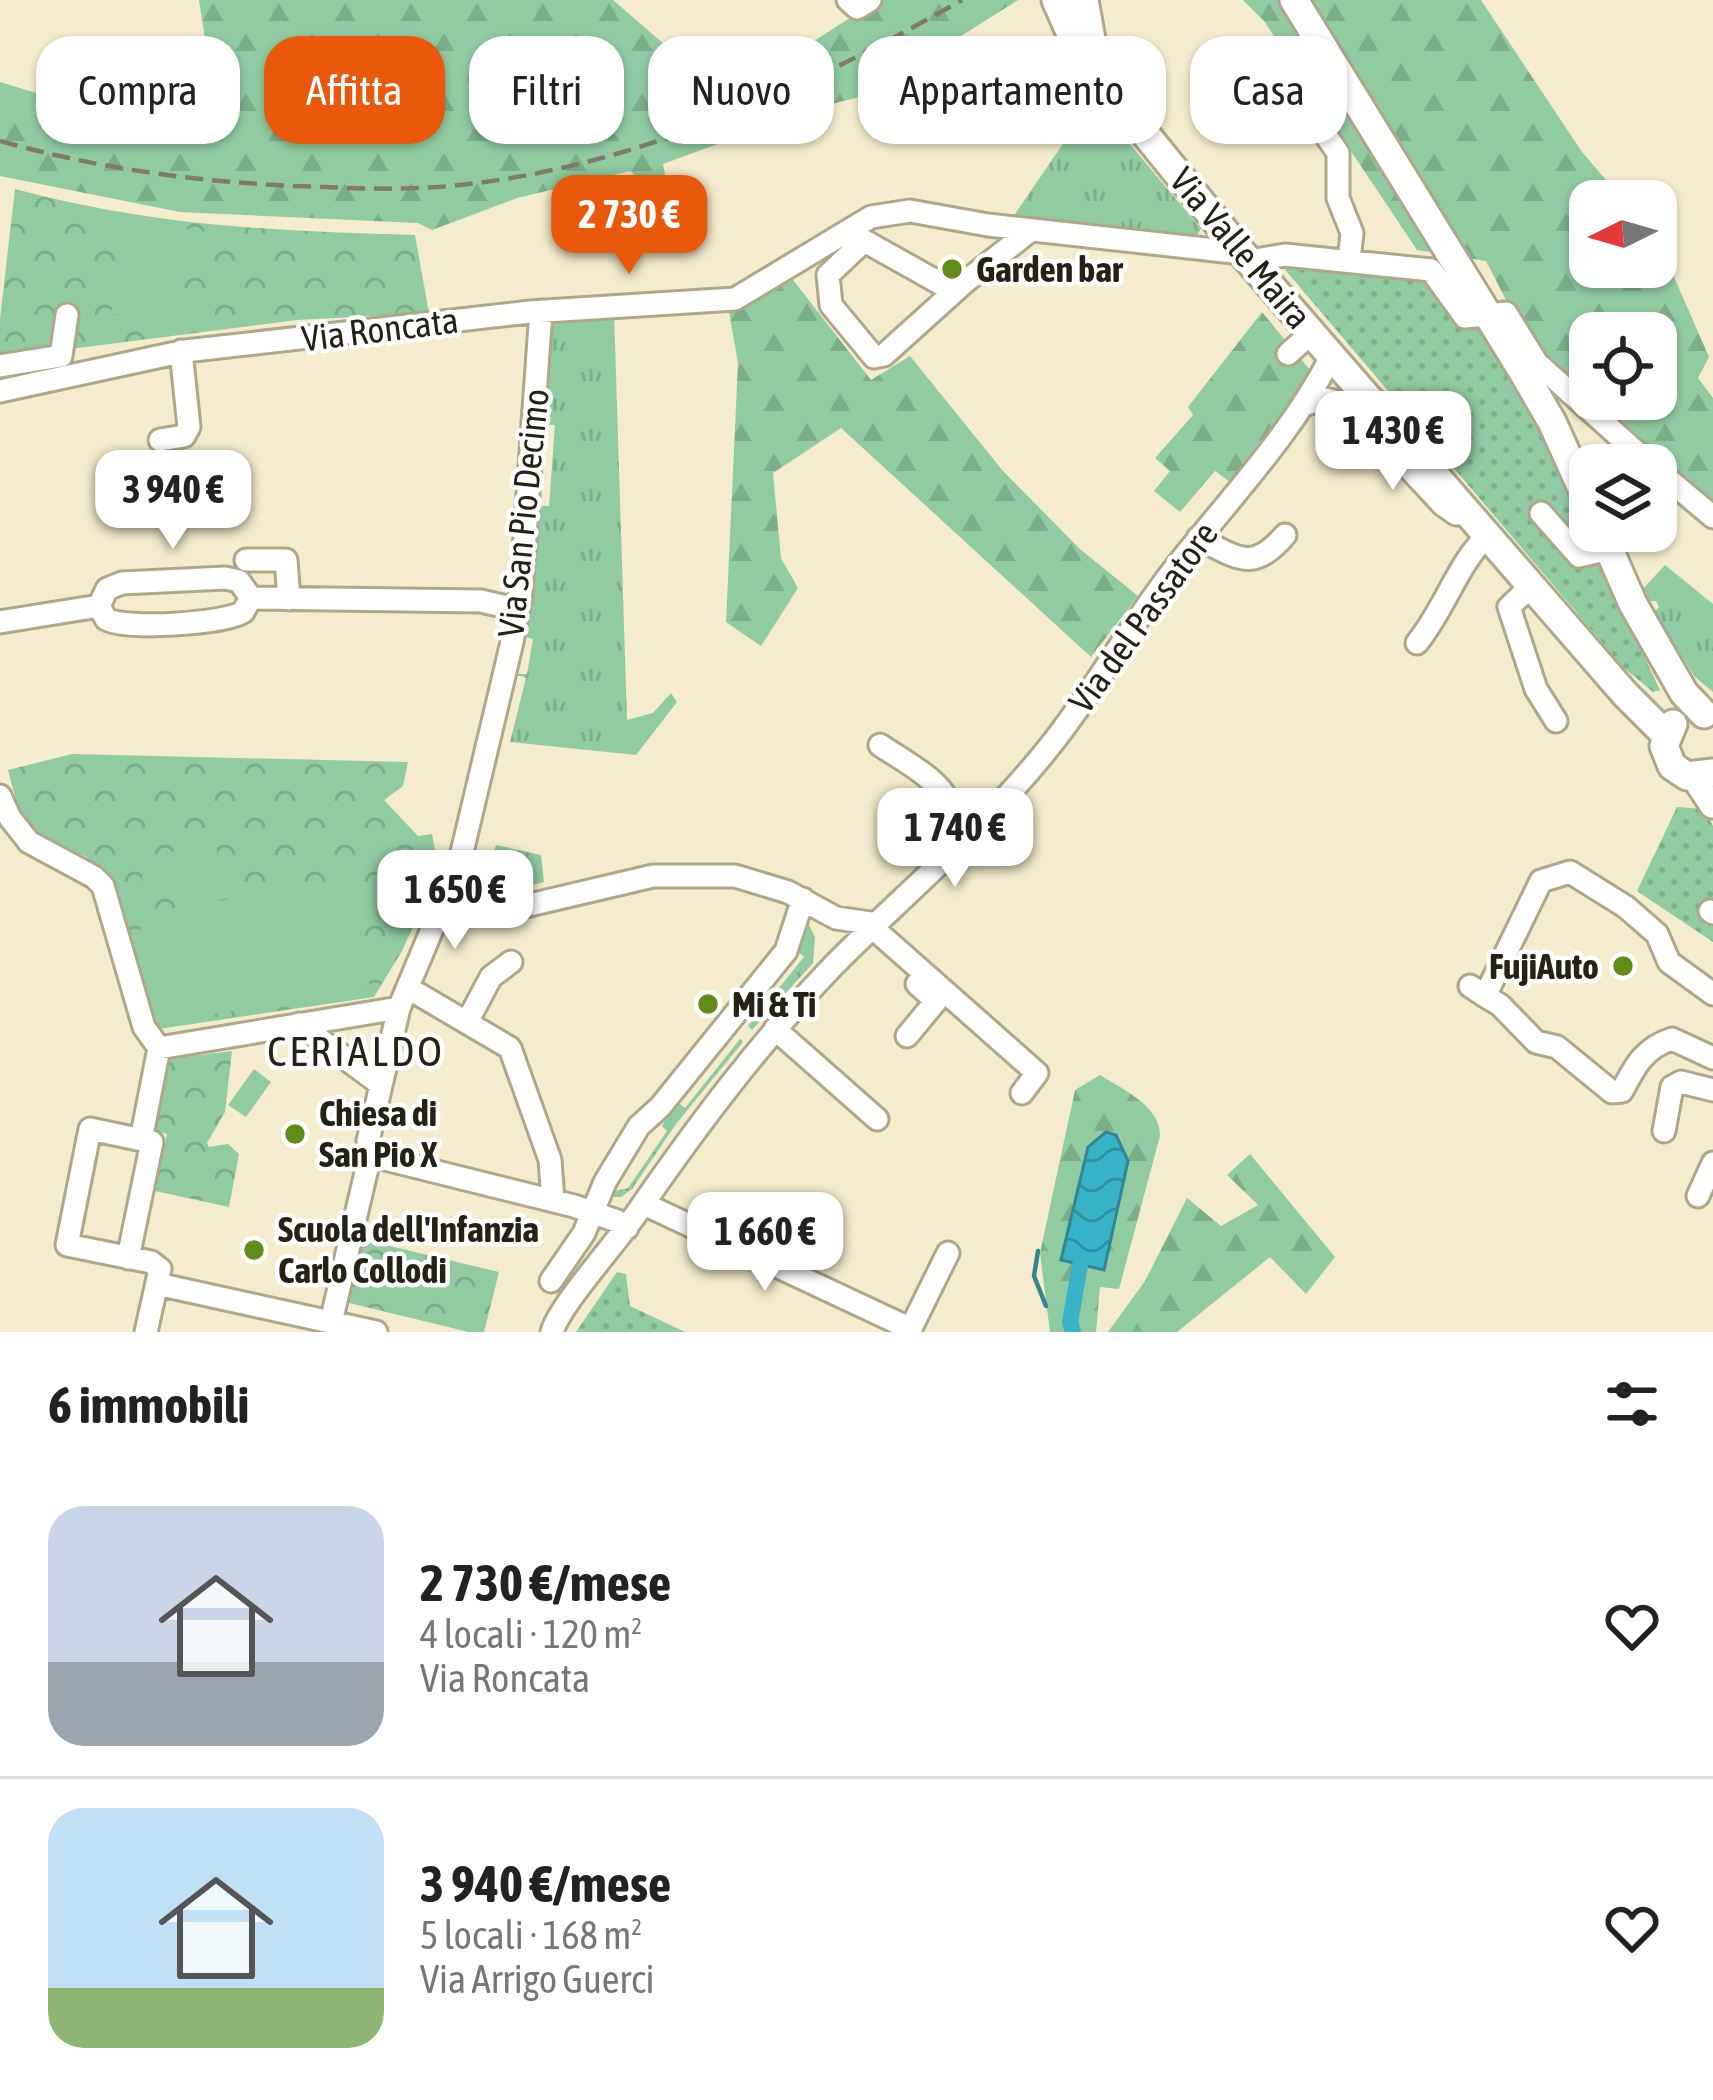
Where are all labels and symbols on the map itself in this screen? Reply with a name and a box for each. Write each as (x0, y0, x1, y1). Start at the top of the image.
street label: Via Valle Maira (1162, 159, 1320, 337)
pin: 2 730 € (518, 175, 740, 277)
north arrow (1569, 180, 1677, 288)
place label: Garden bar (976, 248, 1124, 290)
marker: Garden bar (939, 256, 965, 282)
street label: Via Roncata (299, 299, 461, 359)
street label: Via San Pio Decimo (489, 387, 557, 639)
pin: 1 430 € (1282, 391, 1504, 493)
pin: 3 940 € (62, 450, 284, 552)
street label: Via del Passatore (1060, 514, 1226, 720)
pin: 1 740 € (844, 788, 1066, 890)
pin: 1 650 € (344, 850, 566, 952)
place label: FujiAuto (1489, 945, 1599, 987)
marker: FujiAuto (1610, 953, 1636, 979)
place label: Mi & Ti (732, 983, 816, 1025)
marker: Mi & Ti (695, 991, 721, 1017)
district label: CERIALDO (267, 1027, 445, 1075)
place label: Chiesa di San Pio X (319, 1092, 438, 1175)
marker: Chiesa di San Pio X (282, 1121, 308, 1147)
pin: 1 660 € (654, 1192, 876, 1294)
place label: Scuola dell'Infanzia Carlo Collodi (278, 1208, 539, 1291)
marker: Scuola dell'Infanzia Carlo Collodi (241, 1237, 267, 1263)

